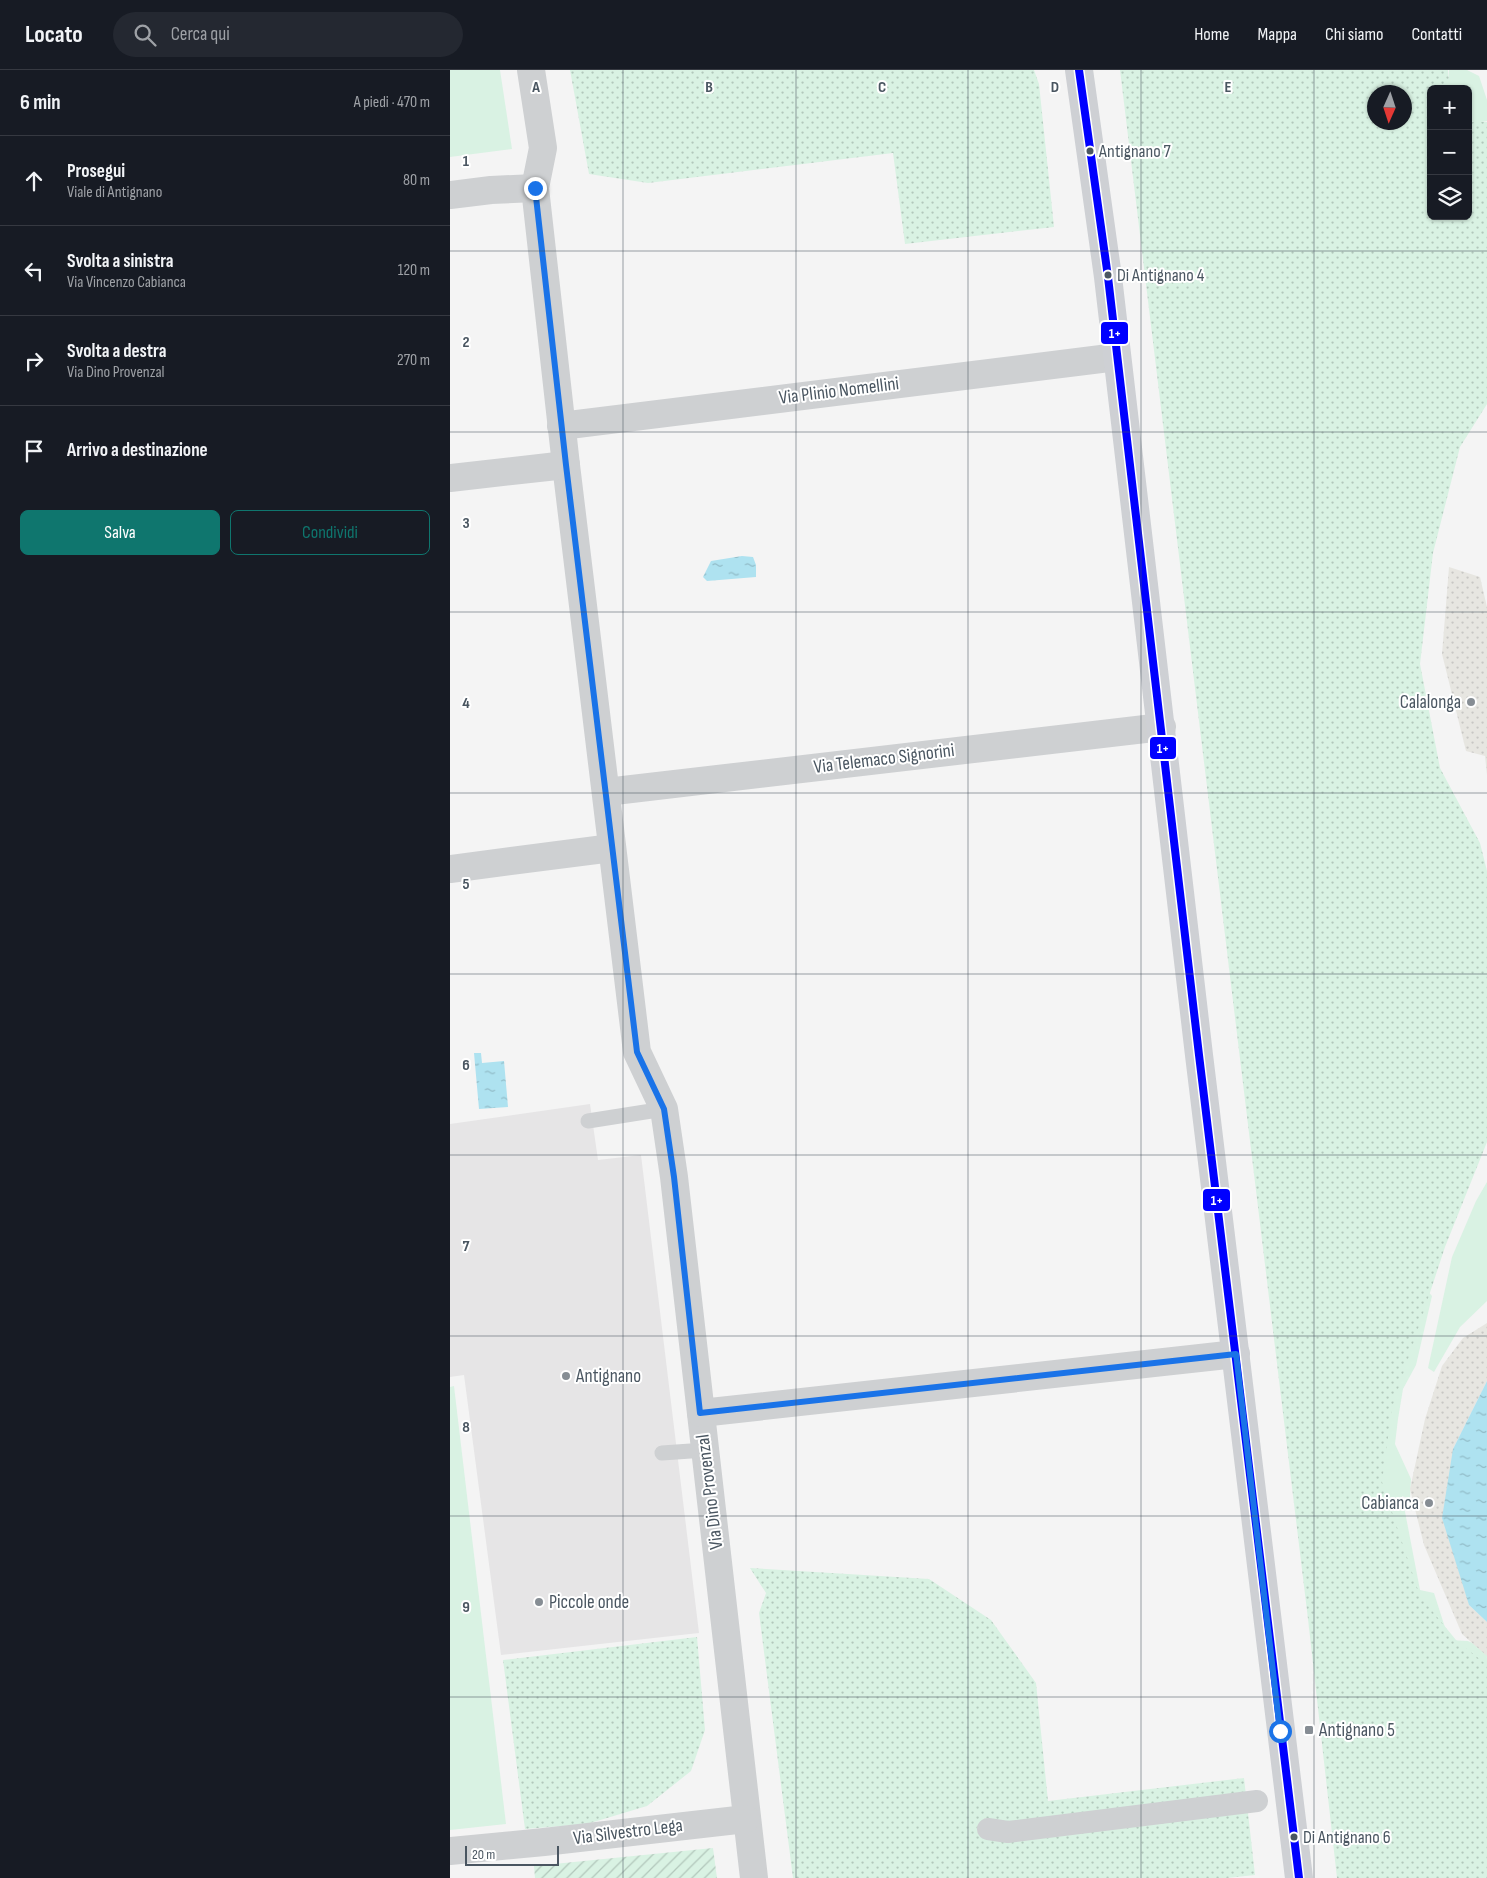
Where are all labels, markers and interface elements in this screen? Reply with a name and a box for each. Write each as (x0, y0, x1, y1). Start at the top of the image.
search box (113, 12, 463, 57)
text: Locato (25, 20, 83, 49)
icon: search (131, 21, 159, 49)
text: Cerca qui (171, 23, 230, 46)
text: Home (1194, 24, 1230, 45)
text: Mappa (1258, 24, 1297, 45)
text: Chi siamo (1325, 24, 1383, 45)
text: Contatti (1411, 24, 1462, 45)
text: A (531, 78, 540, 97)
text: B (705, 78, 713, 97)
text: C (878, 78, 886, 97)
text: D (1051, 78, 1059, 97)
text: E (1225, 78, 1232, 97)
north arrow (1367, 85, 1412, 130)
map controls (1427, 85, 1472, 220)
button: + (1427, 85, 1472, 130)
text: 6 min (20, 90, 61, 115)
text: A piedi · 470 m (354, 93, 430, 112)
button: − (1427, 130, 1472, 175)
place label: Antignano 7 (1098, 141, 1172, 162)
marker: Antignano 7 (1085, 146, 1095, 156)
text: 1 (463, 152, 470, 171)
text: Prosegui (67, 160, 125, 183)
icon: ahead (20, 167, 48, 195)
text: 80 m (403, 171, 430, 190)
button: layers (1427, 175, 1472, 220)
route end (524, 177, 547, 200)
text: Viale di Antignano (67, 183, 162, 202)
text: Svolta a sinistra (67, 250, 174, 273)
icon: left (20, 257, 48, 285)
text: 120 m (398, 261, 430, 280)
place label: Di Antignano 4 (1117, 265, 1205, 286)
marker: Di Antignano 4 (1103, 270, 1113, 280)
text: Via Vincenzo Cabianca (67, 273, 186, 292)
line badge: 1+ (1100, 321, 1129, 345)
text: 1+ (1109, 325, 1121, 342)
text: 2 (462, 333, 470, 352)
text: Svolta a destra (67, 340, 167, 363)
icon: right (20, 347, 48, 375)
text: 270 m (397, 351, 430, 370)
text: Via Dino Provenzal (67, 363, 165, 382)
street label: Via Plinio Nomellini (778, 372, 900, 410)
icon: arrive (20, 437, 48, 465)
text: Arrivo a destinazione (67, 439, 208, 462)
button: Salva (20, 510, 220, 555)
button: Condividi (230, 510, 430, 555)
text: 3 (462, 514, 470, 533)
place label: Calalonga (1400, 691, 1461, 714)
text: 4 (462, 694, 470, 713)
marker: Calalonga (1465, 696, 1477, 708)
line badge: 1+ (1149, 736, 1177, 760)
street label: Via Telemaco Signorini (812, 739, 956, 779)
text: 1+ (1157, 740, 1169, 757)
text: 5 (462, 875, 470, 894)
text: 6 (462, 1056, 470, 1075)
line badge: 1+ (1202, 1188, 1231, 1212)
text: 1+ (1211, 1192, 1223, 1209)
text: 7 (463, 1237, 470, 1256)
place label: Antignano (575, 1365, 641, 1388)
marker: Antignano (560, 1370, 572, 1382)
text: 8 (462, 1418, 470, 1437)
street label: Via Dino Provenzal (692, 1433, 728, 1551)
place label: Cabianca (1361, 1492, 1419, 1515)
marker: Cabianca (1423, 1497, 1435, 1509)
place label: Piccole onde (549, 1591, 629, 1614)
marker: Piccole onde (533, 1596, 545, 1608)
text: 9 (462, 1598, 470, 1617)
place label: Antignano 5 (1318, 1719, 1395, 1742)
route start (1269, 1720, 1292, 1743)
marker: Antignano 5 (1303, 1724, 1315, 1736)
street label: Via Silvestro Lega (572, 1814, 684, 1850)
place label: Di Antignano 6 (1303, 1827, 1391, 1848)
marker: Di Antignano 6 (1289, 1832, 1299, 1842)
scale bar (465, 1843, 559, 1866)
text: 20 m (472, 1846, 495, 1863)

